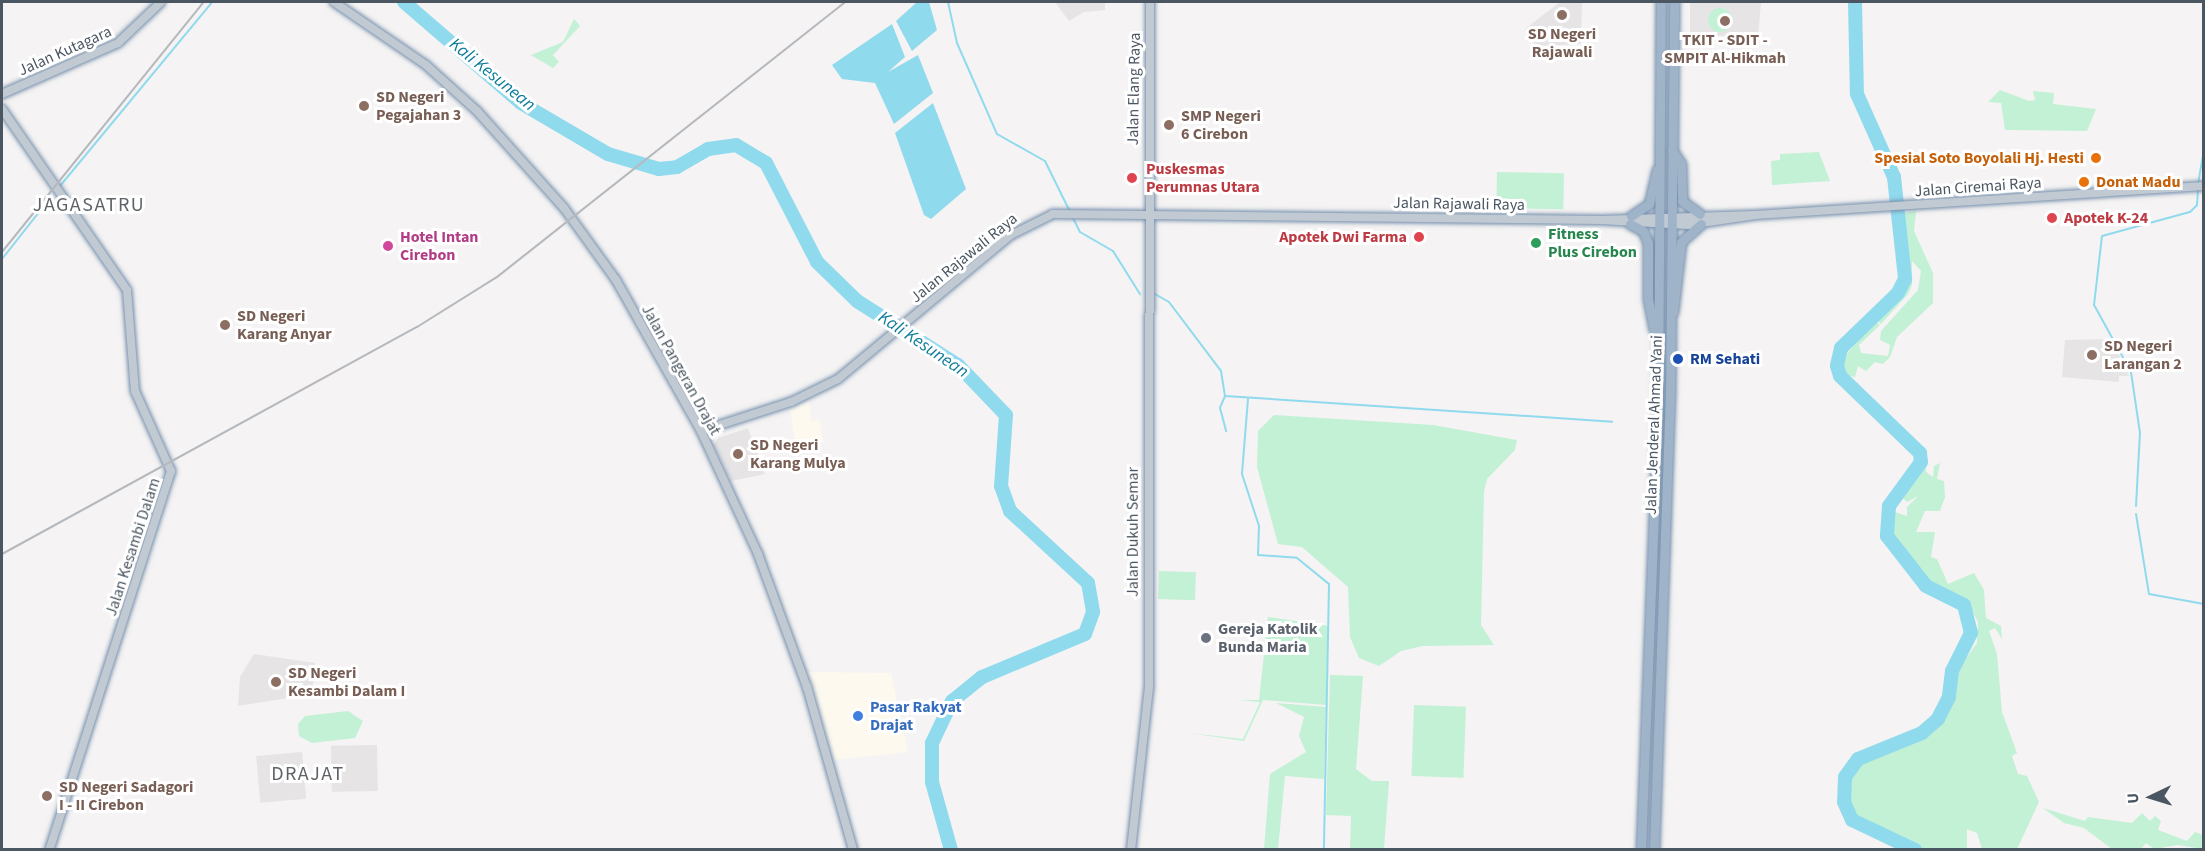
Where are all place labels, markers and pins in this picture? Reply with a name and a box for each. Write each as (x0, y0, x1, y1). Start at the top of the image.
marker: SD Negeri Rajawali (1555, 8, 1569, 22)
marker: TKIT - SDIT - SMPIT Al-Hikmah (1718, 14, 1732, 28)
place label: SD Negeri Rajawali (1528, 24, 1596, 62)
place label: TKIT - SDIT - SMPIT Al-Hikmah (1664, 30, 1786, 68)
place label: SD Negeri Pegajahan 3 (376, 87, 461, 125)
marker: SD Negeri Pegajahan 3 (357, 99, 371, 113)
place label: SMP Negeri 6 Cirebon (1181, 106, 1261, 144)
marker: SMP Negeri 6 Cirebon (1162, 118, 1176, 132)
place label: Spesial Soto Boyolali Hj. Hesti (1874, 148, 2084, 168)
marker: Spesial Soto Boyolali Hj. Hesti (2089, 151, 2103, 165)
place label: Puskesmas Perumnas Utara (1146, 159, 1260, 197)
marker: Puskesmas Perumnas Utara (1123, 169, 1141, 187)
place label: Donat Madu (2096, 172, 2181, 192)
marker: Donat Madu (2077, 175, 2091, 189)
place label: Apotek K-24 (2064, 208, 2148, 228)
marker: Apotek K-24 (2045, 211, 2059, 225)
place label: Fitness Plus Cirebon (1548, 224, 1637, 262)
place label: Hotel Intan Cirebon (400, 227, 478, 265)
place label: Apotek Dwi Farma (1279, 227, 1407, 247)
marker: Apotek Dwi Farma (1412, 230, 1426, 244)
marker: Fitness Plus Cirebon (1529, 236, 1543, 250)
marker: Hotel Intan Cirebon (381, 239, 395, 253)
place label: SD Negeri Karang Anyar (237, 306, 332, 344)
marker: SD Negeri Karang Anyar (218, 318, 232, 332)
place label: SD Negeri Larangan 2 (2104, 336, 2182, 374)
marker: SD Negeri Larangan 2 (2085, 348, 2099, 362)
place label: RM Sehati (1690, 349, 1760, 369)
marker: RM Sehati (1671, 352, 1685, 366)
place label: SD Negeri Karang Mulya (750, 435, 846, 473)
marker: SD Negeri Karang Mulya (731, 447, 745, 461)
place label: Gereja Katolik Bunda Maria (1218, 619, 1318, 657)
marker: Gereja Katolik Bunda Maria (1199, 631, 1213, 645)
place label: SD Negeri Kesambi Dalam I (288, 663, 405, 701)
marker: SD Negeri Kesambi Dalam I (269, 675, 283, 689)
place label: Pasar Rakyat Drajat (870, 697, 962, 735)
marker: Pasar Rakyat Drajat (851, 709, 865, 723)
place label: SD Negeri Sadagori I - II Cirebon (59, 777, 193, 815)
marker: SD Negeri Sadagori I - II Cirebon (40, 789, 54, 803)

